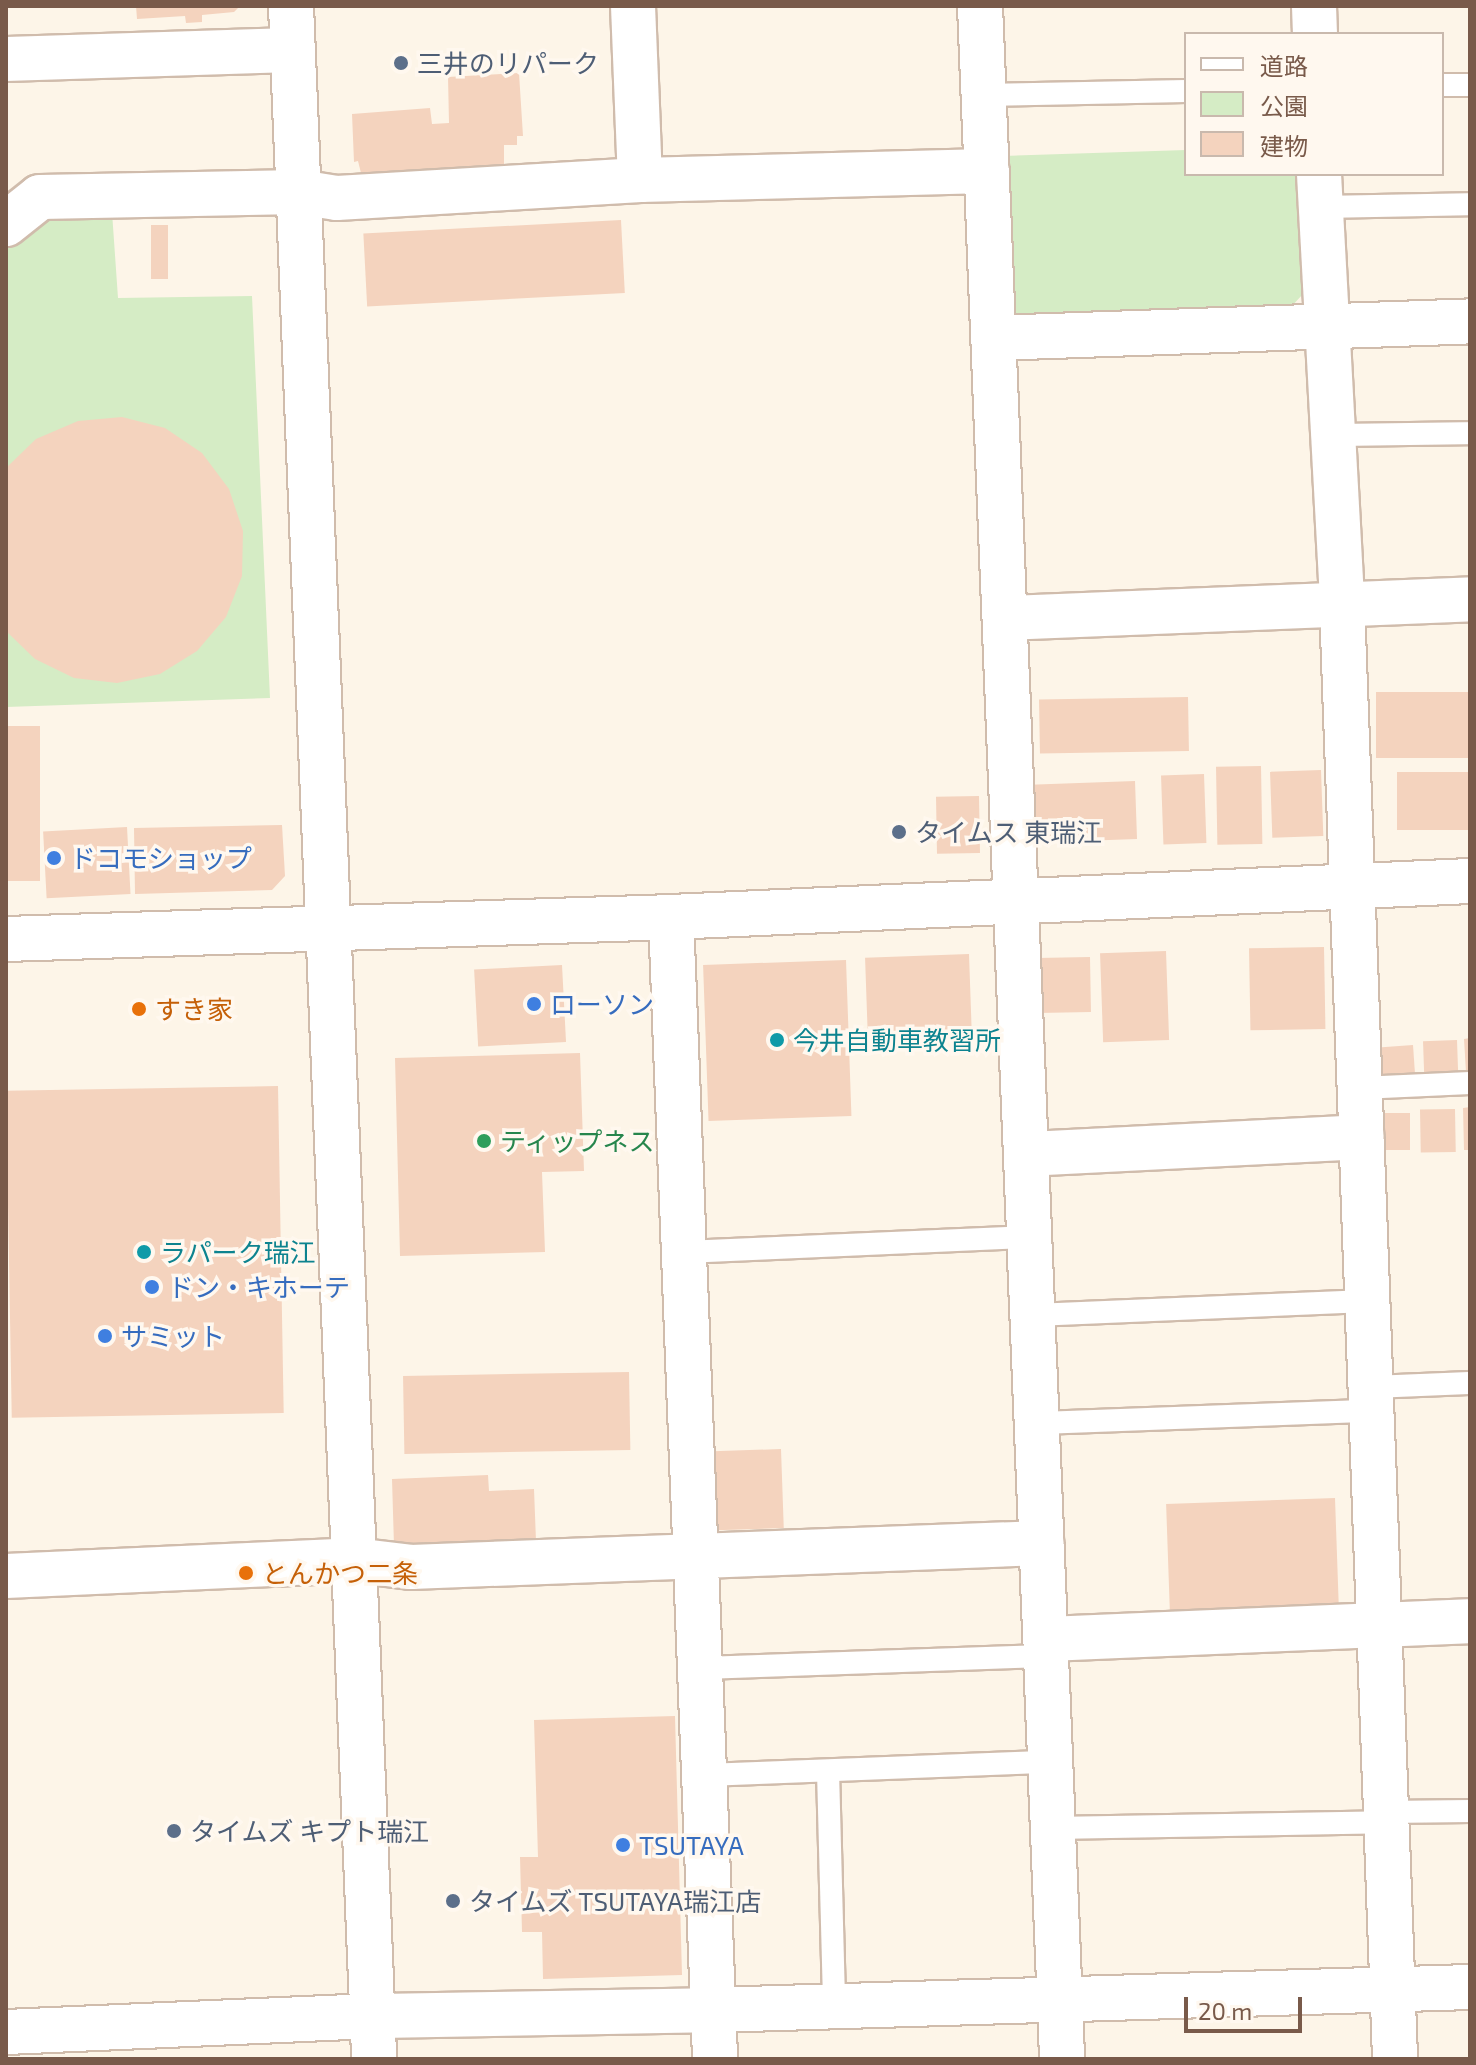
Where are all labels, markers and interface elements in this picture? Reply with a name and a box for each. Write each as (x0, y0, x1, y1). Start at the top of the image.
legend (1184, 32, 1444, 176)
place label: 三井のリパーク (417, 47, 599, 79)
text: 道路 (1260, 51, 1308, 80)
marker: 三井のリパーク (392, 54, 410, 72)
text: 公園 (1260, 91, 1308, 120)
text: 建物 (1260, 131, 1308, 160)
place label: タイムス 東瑞江 (915, 816, 1103, 848)
marker: タイムス 東瑞江 (890, 823, 908, 841)
place label: ドコモショップ (70, 842, 252, 874)
marker: ドコモショップ (45, 849, 63, 867)
place label: ローソン (550, 988, 654, 1020)
place label: すき家 (155, 993, 233, 1025)
marker: ローソン (525, 995, 543, 1013)
marker: すき家 (130, 1000, 148, 1018)
place label: 今井自動車教習所 (793, 1024, 1001, 1056)
marker: 今井自動車教習所 (768, 1031, 786, 1049)
place label: ティップネス (500, 1125, 656, 1157)
marker: ティップネス (475, 1132, 493, 1150)
place label: ラパーク瑞江 (160, 1236, 316, 1268)
marker: ラパーク瑞江 (135, 1243, 153, 1261)
place label: ドン・キホーテ (168, 1271, 350, 1303)
marker: ドン・キホーテ (143, 1278, 161, 1296)
place label: サミット (121, 1320, 225, 1352)
marker: サミット (96, 1327, 114, 1345)
place label: とんかつ二条 (262, 1557, 418, 1589)
marker: とんかつ二条 (237, 1564, 255, 1582)
place label: タイムズ キプト瑞江 (190, 1815, 430, 1847)
marker: タイムズ キプト瑞江 (165, 1822, 183, 1840)
place label: TSUTAYA (639, 1829, 744, 1861)
marker: TSUTAYA (614, 1836, 632, 1854)
place label: タイムズ TSUTAYA瑞江店 (469, 1885, 762, 1917)
marker: タイムズ TSUTAYA瑞江店 (444, 1892, 462, 1910)
scale bar (1188, 1981, 1306, 2031)
text: 20 m (1198, 1996, 1252, 2025)

